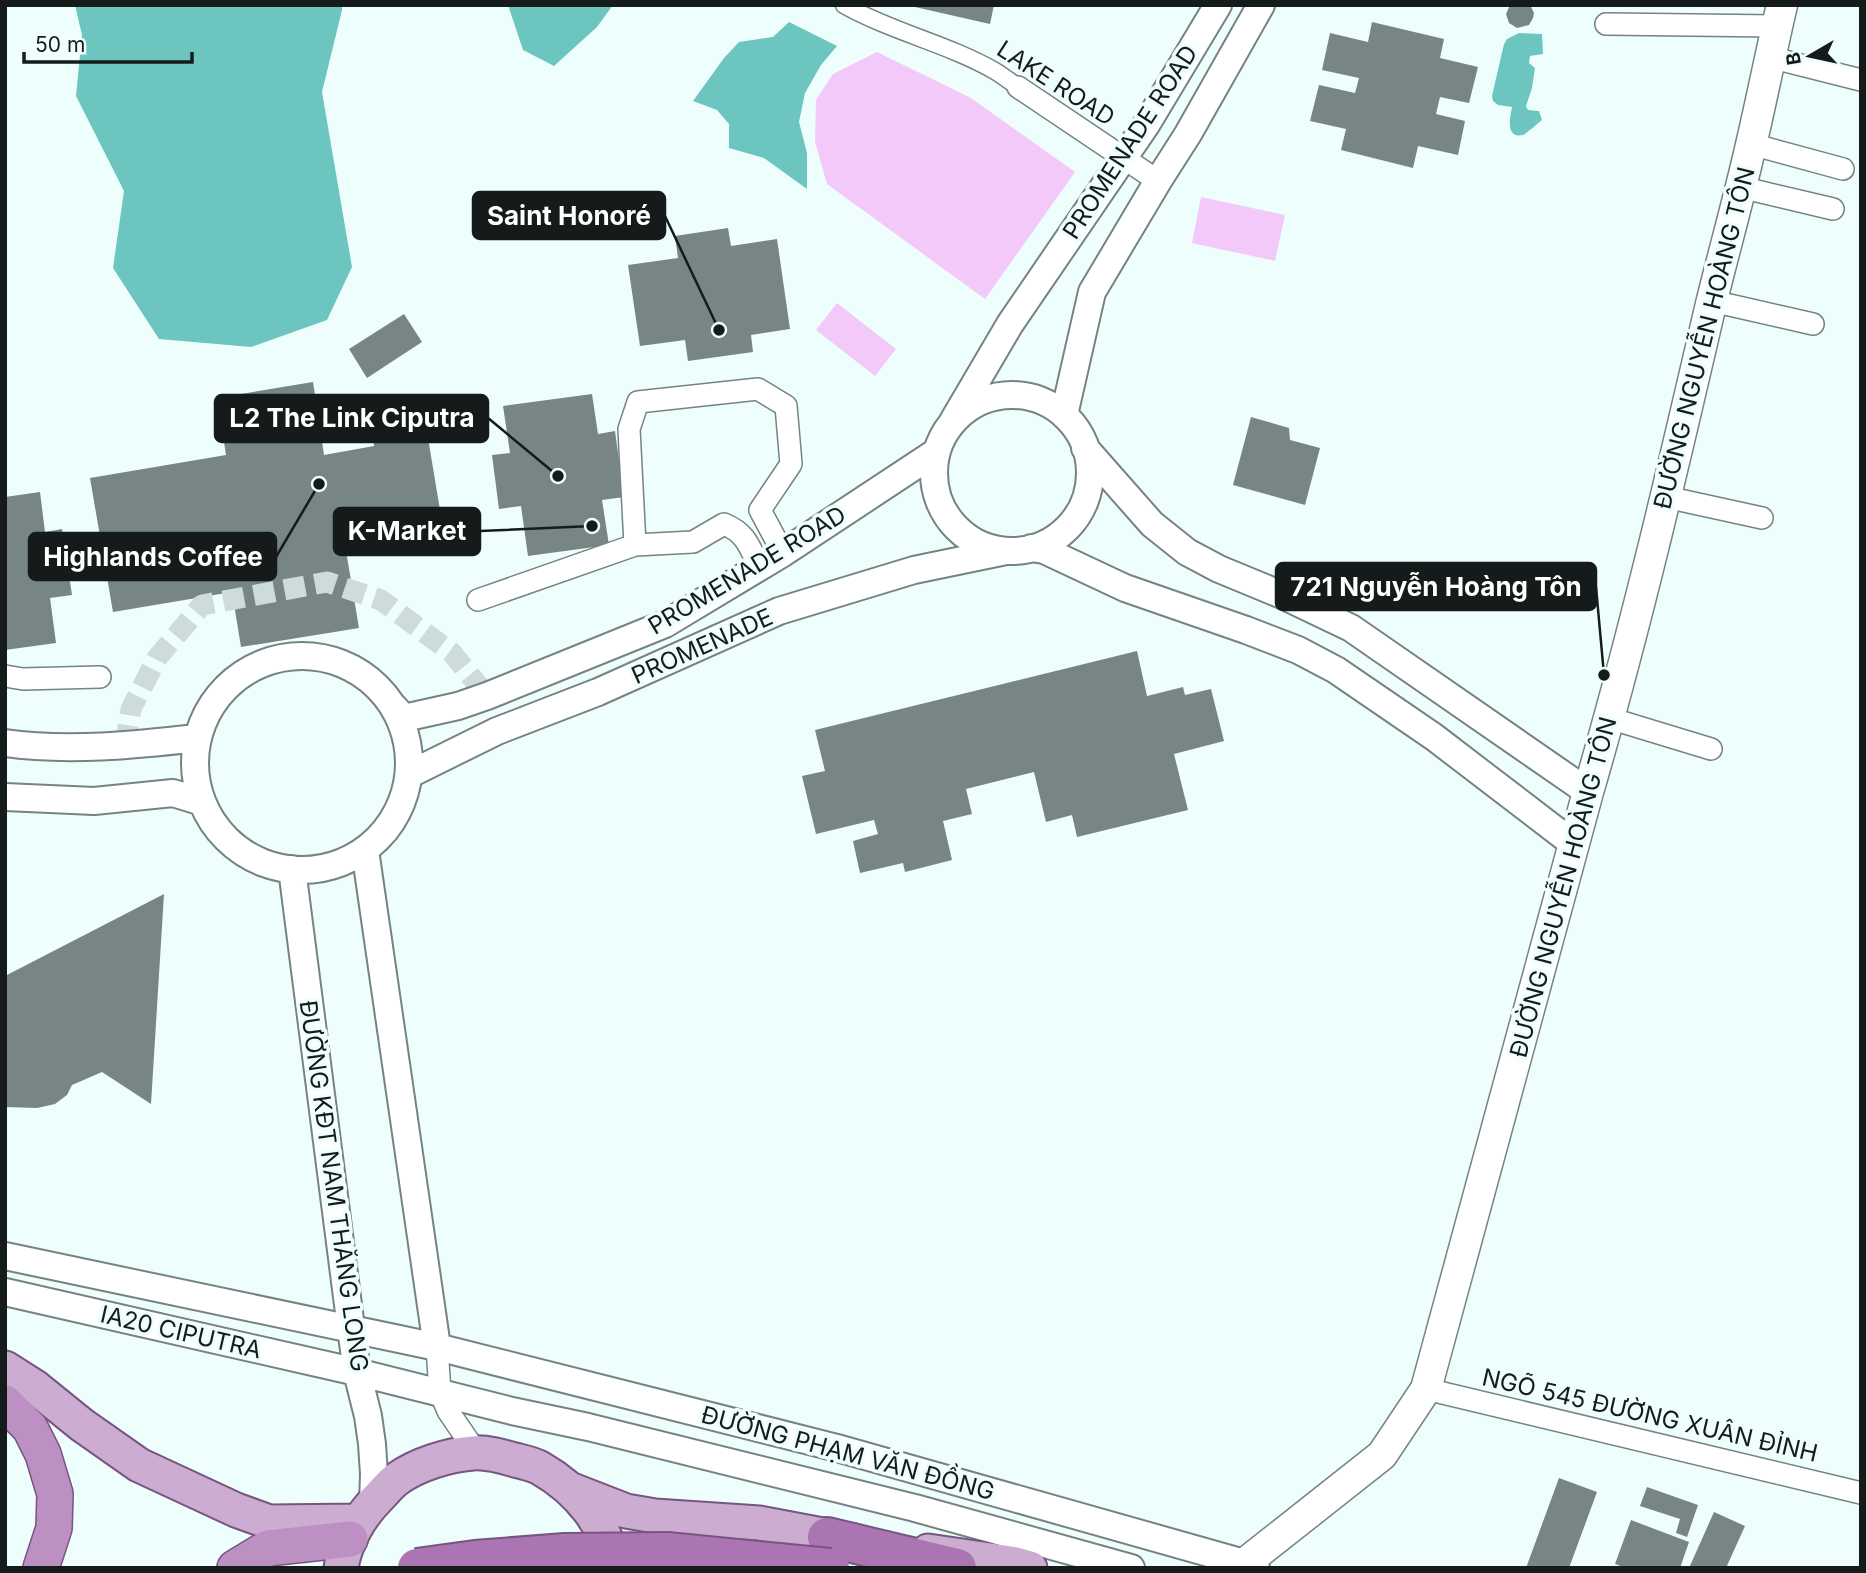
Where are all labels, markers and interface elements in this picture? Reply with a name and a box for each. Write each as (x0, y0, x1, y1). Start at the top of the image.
scale bar (24, 21, 192, 65)
north arrow (1775, 21, 1845, 91)
text: 50 m (35, 32, 85, 57)
street label: LAKE ROAD (992, 34, 1120, 132)
street label: PROMENADE ROAD (1057, 40, 1203, 244)
text: B (1781, 51, 1806, 67)
street label: ĐƯỜNG NGUYỄN HOÀNG TÔN (1644, 163, 1761, 512)
callout: Saint Honoré (473, 192, 665, 239)
text: Saint Honoré (487, 200, 651, 231)
callout: L2 The Link Ciputra (215, 395, 488, 442)
text: L2 The Link Ciputra (229, 402, 475, 433)
street label: PROMENADE ROAD (643, 500, 851, 640)
callout: K-Market (334, 508, 480, 555)
text: K-Market (348, 515, 467, 546)
callout: Highlands Coffee (29, 533, 276, 580)
text: Highlands Coffee (43, 541, 263, 572)
callout: 721 Nguyễn Hoàng Tôn (1276, 563, 1596, 610)
text: 721 Nguyễn Hoàng Tôn (1290, 571, 1582, 602)
street label: PROMENADE (627, 602, 777, 690)
street label: ĐƯỜNG NGUYỄN HOÀNG TÔN (1500, 712, 1622, 1060)
street label: ĐƯỜNG KĐT NAM THĂNG LONG (294, 998, 375, 1374)
street label: IA20 CIPUTRA (98, 1299, 264, 1365)
street label: NGÕ 545 ĐƯỜNG XUÂN ĐỈNH (1479, 1361, 1821, 1468)
street label: ĐƯỜNG PHẠM VĂN ĐỒNG (698, 1396, 999, 1506)

